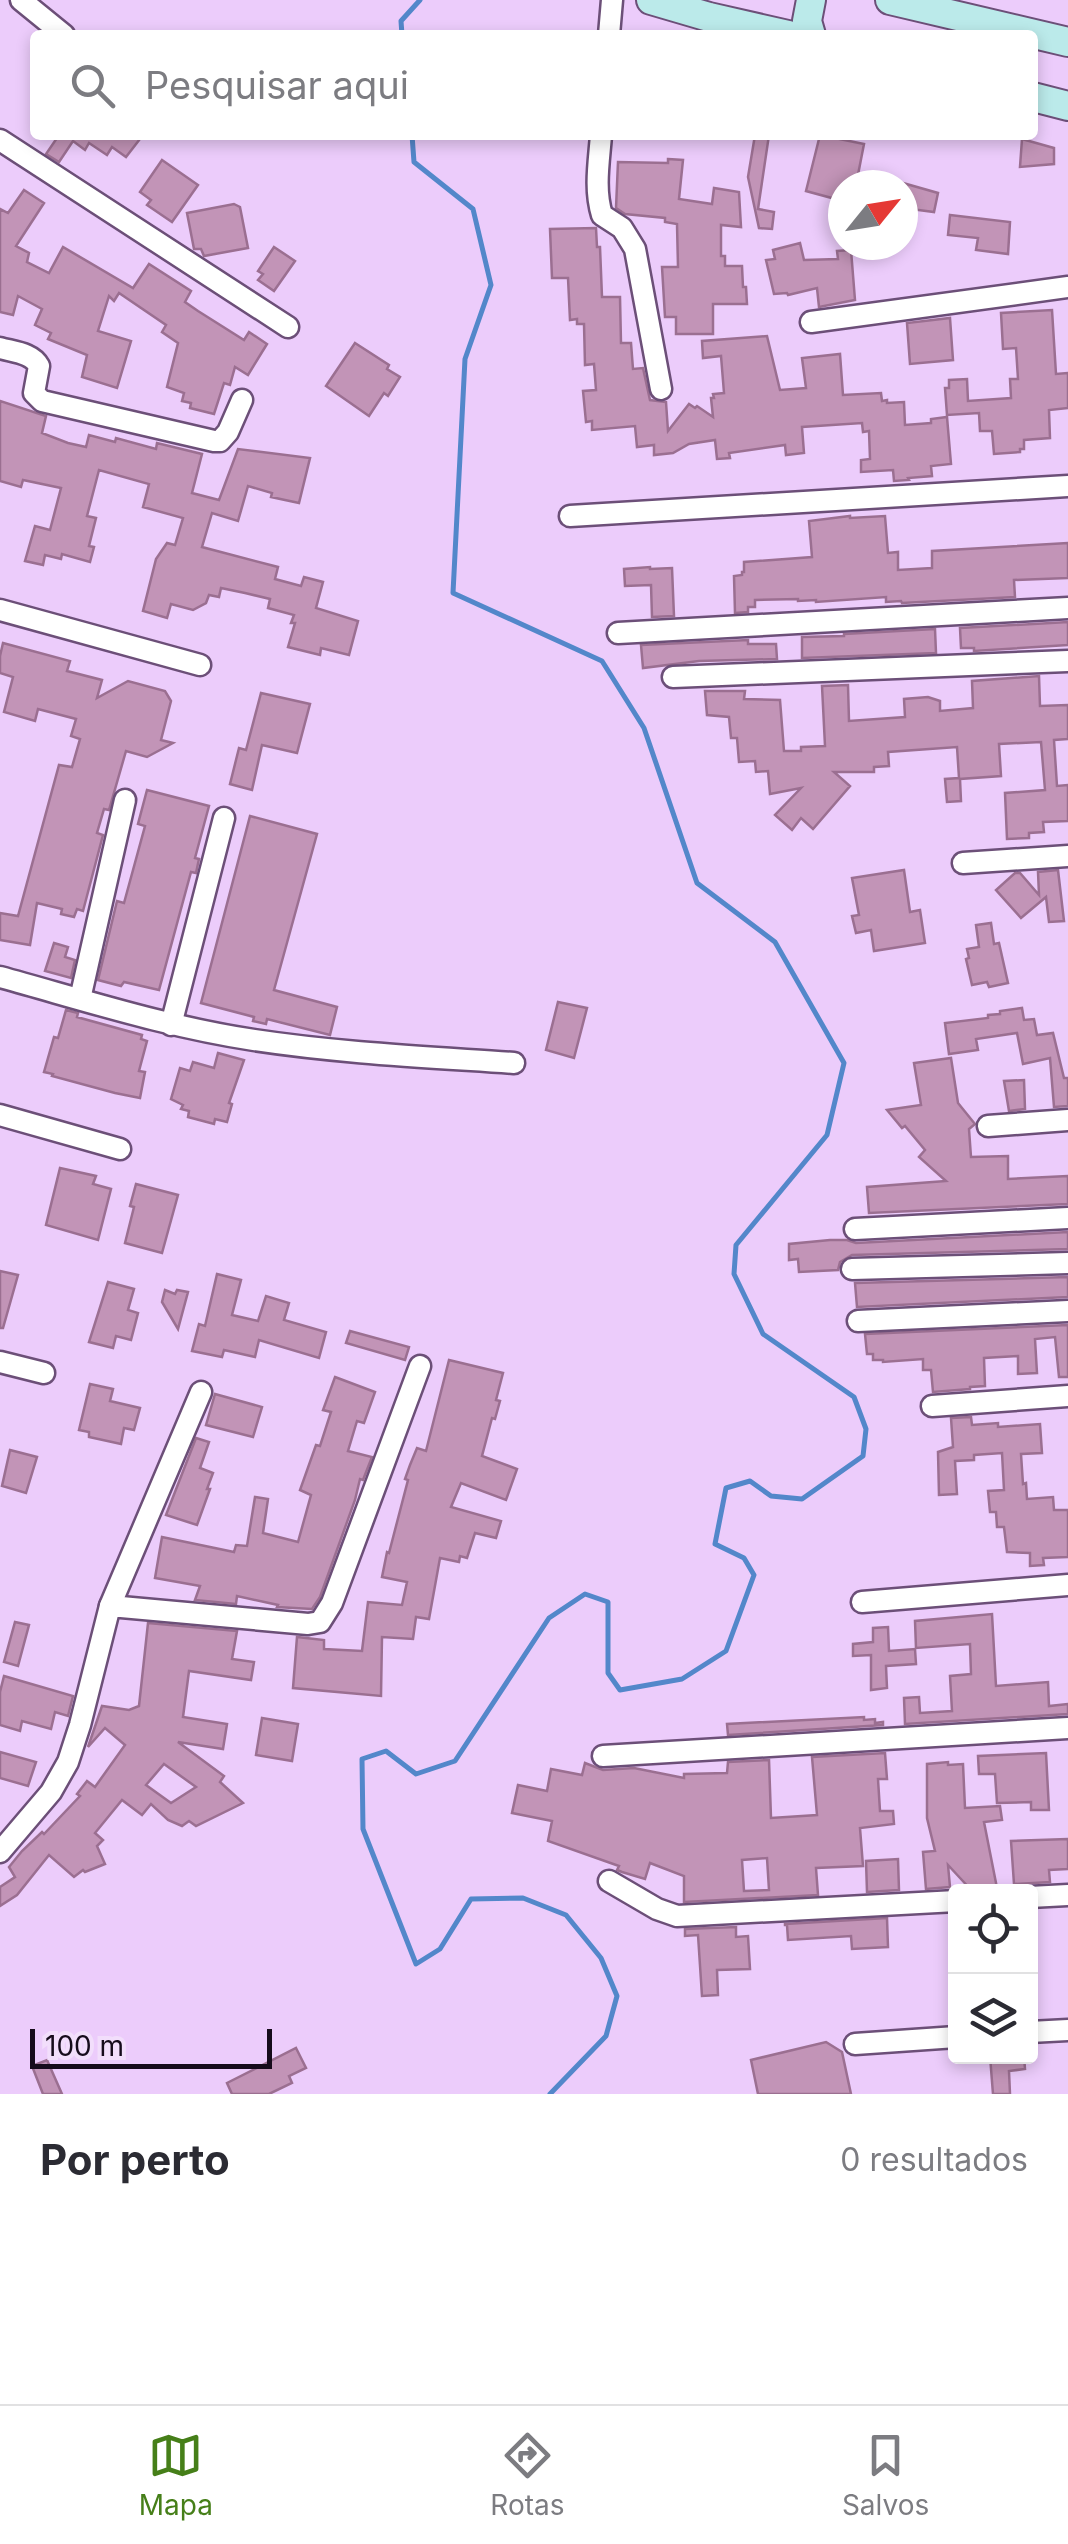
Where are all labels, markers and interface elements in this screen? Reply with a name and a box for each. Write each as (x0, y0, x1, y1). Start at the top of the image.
search box (30, 30, 1038, 140)
icon: search (65, 58, 120, 113)
text: Pesquisar aqui (145, 62, 409, 108)
north arrow (828, 170, 918, 260)
map controls (948, 1884, 1038, 2064)
button: locate (948, 1884, 1038, 1974)
button: layers (948, 1974, 1038, 2064)
scale bar (30, 2024, 272, 2068)
text: 100 m (45, 2029, 124, 2063)
text: Por perto (40, 2134, 230, 2185)
text: 0 resultados (840, 2140, 1028, 2179)
tab: Mapa (139, 2428, 213, 2522)
tab: Rotas (490, 2428, 564, 2522)
tab: Salvos (842, 2428, 929, 2522)

